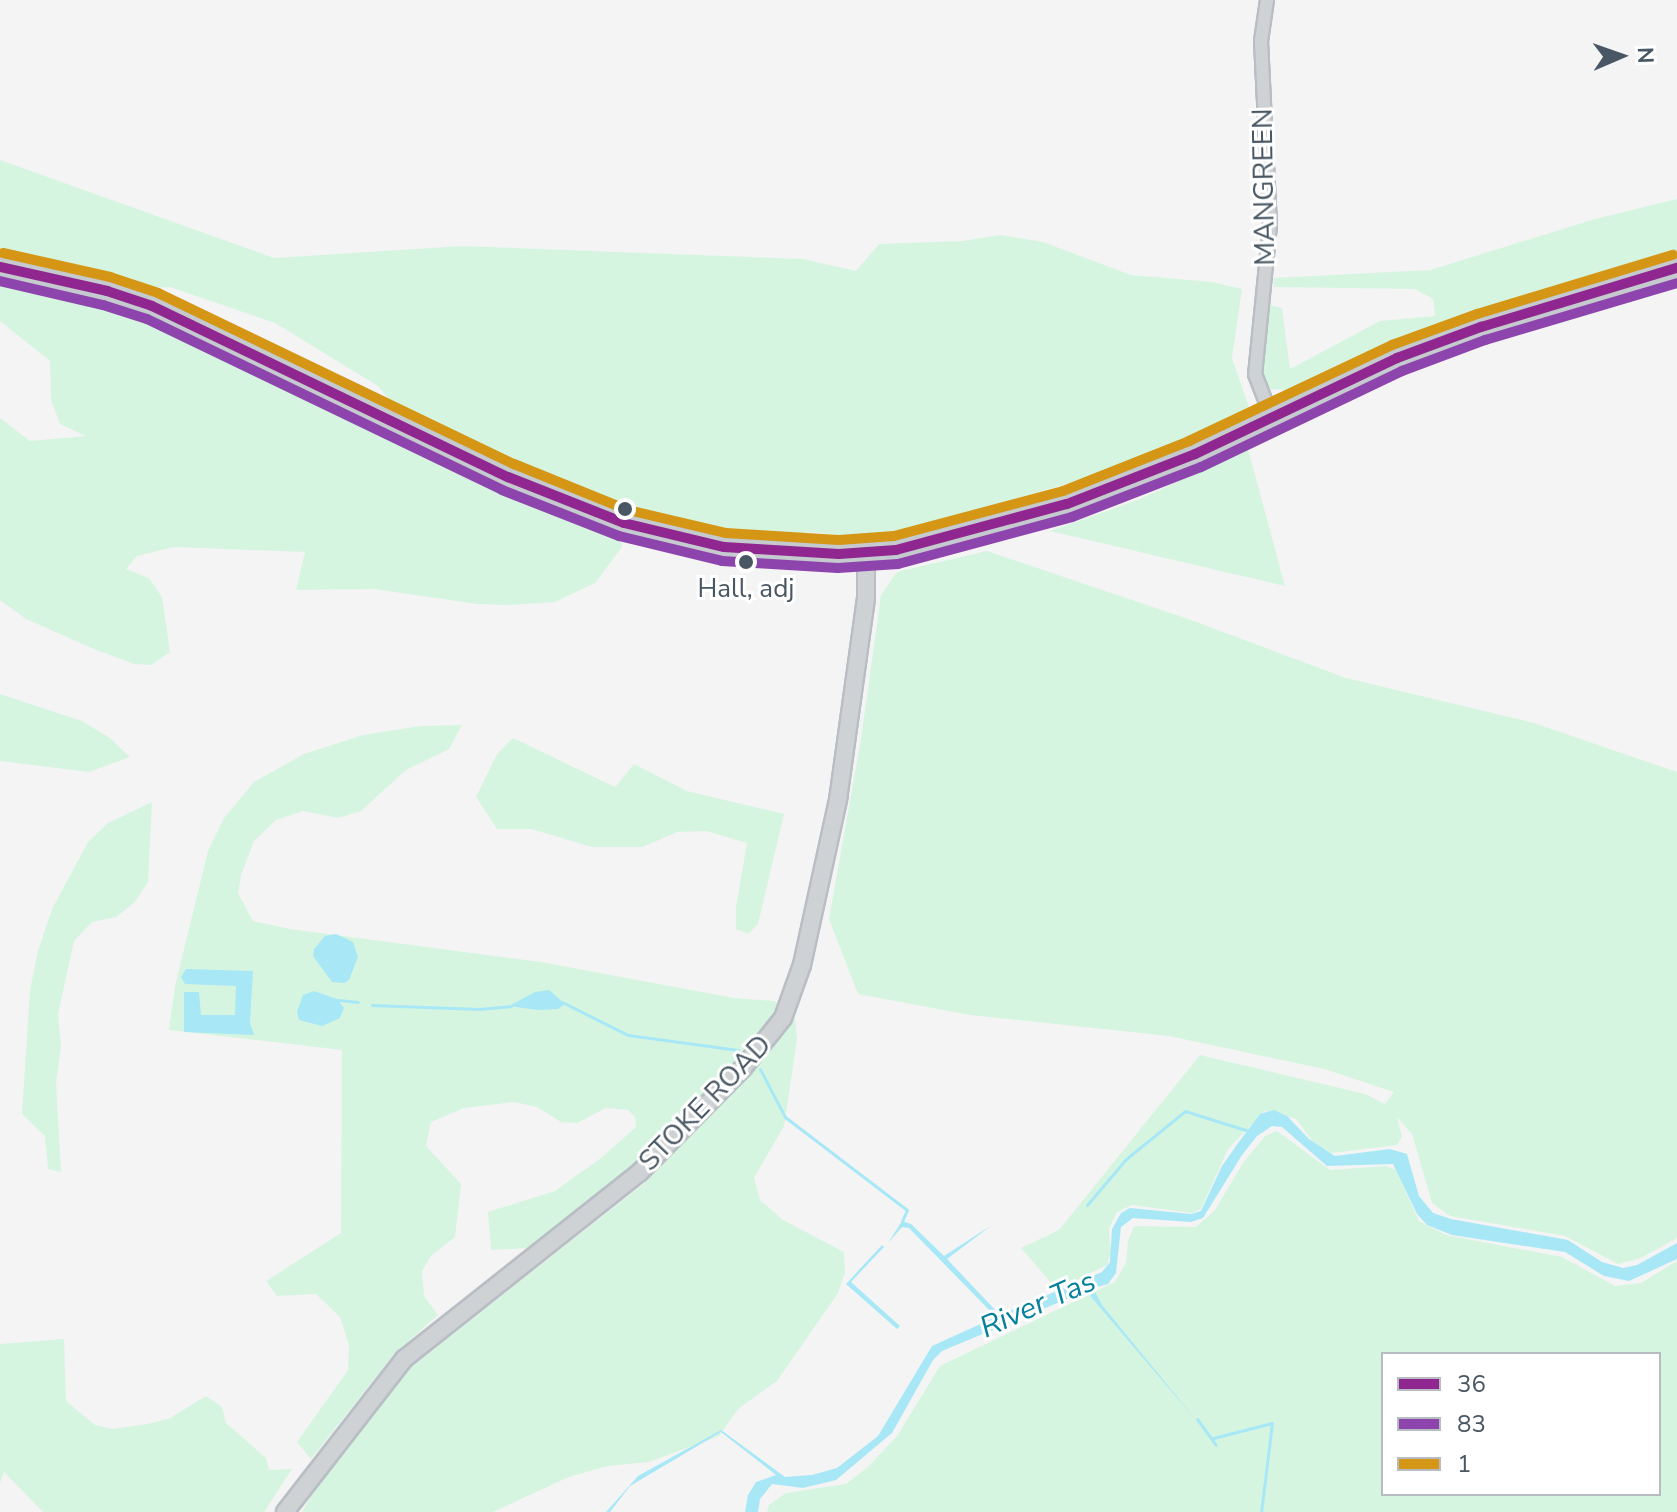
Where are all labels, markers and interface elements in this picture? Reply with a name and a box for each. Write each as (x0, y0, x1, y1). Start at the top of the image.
north arrow (1581, 16, 1661, 96)
text: N (1630, 46, 1660, 64)
street label: MANGREEN (1246, 108, 1282, 266)
unlabelled marker (617, 501, 633, 517)
marker: Hall, adj (738, 554, 754, 570)
place label: Hall, adj (698, 573, 794, 605)
street label: STOKE ROAD (632, 1028, 778, 1178)
water label: River Tas (975, 1264, 1101, 1346)
legend (1381, 1352, 1661, 1496)
text: 36 (1457, 1368, 1486, 1400)
text: 83 (1457, 1408, 1486, 1440)
text: 1 (1457, 1448, 1471, 1480)

